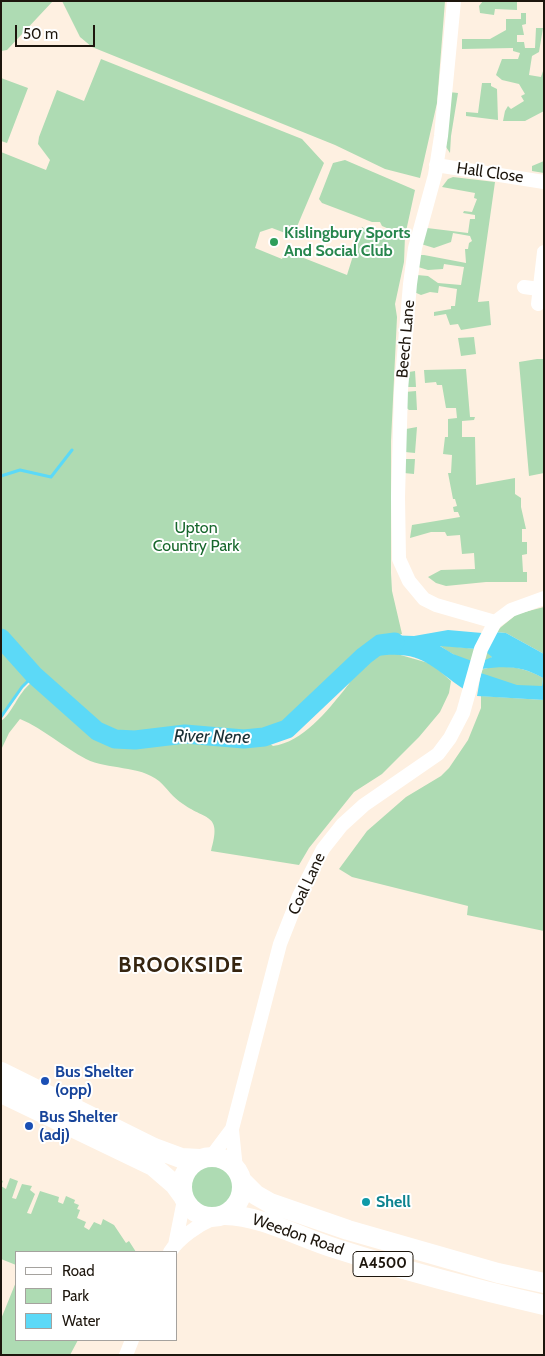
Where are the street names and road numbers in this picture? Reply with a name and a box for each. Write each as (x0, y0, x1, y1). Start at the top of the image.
street label: Hall Close (455, 159, 525, 187)
street label: Beech Lane (393, 299, 419, 379)
street label: Coal Lane (284, 850, 330, 918)
street label: Weedon Road (250, 1210, 346, 1260)
road number: A4500 (353, 1252, 413, 1276)

